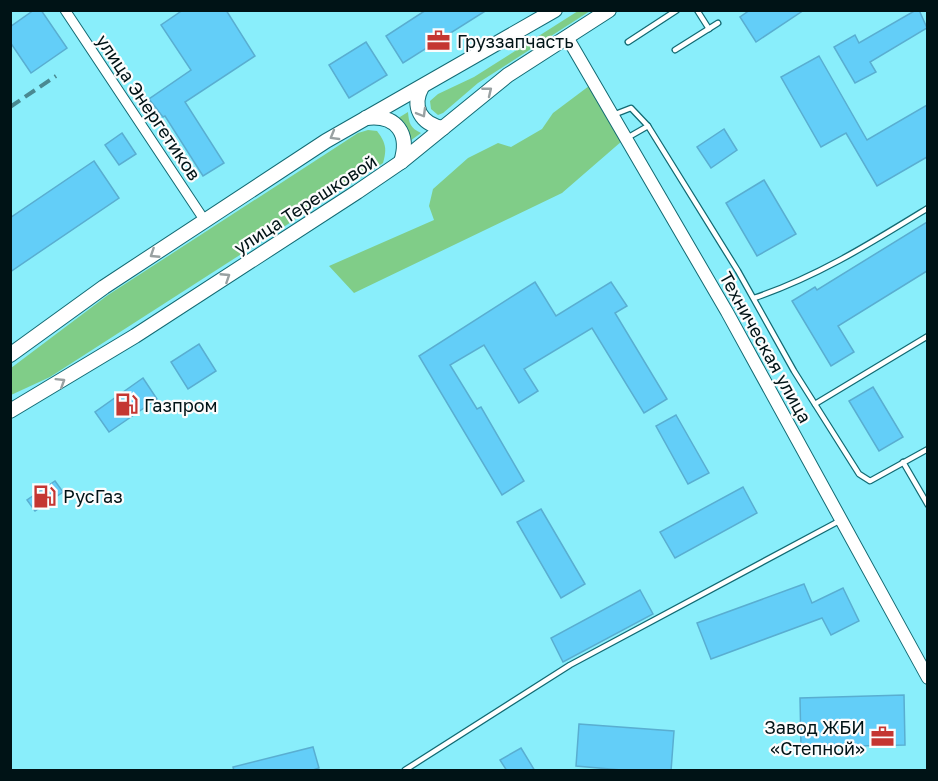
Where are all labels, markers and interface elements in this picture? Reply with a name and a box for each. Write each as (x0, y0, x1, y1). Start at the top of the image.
office icon: Груззапчасть (426, 28, 452, 54)
street label: улица Энергетиков (92, 30, 206, 184)
place label: Груззапчасть (457, 30, 574, 52)
one-way arrow (482, 87, 493, 98)
one-way arrow (415, 107, 426, 117)
one-way arrow (330, 129, 341, 140)
street label: улица Терешковой (229, 150, 381, 258)
one-way arrow (150, 247, 160, 259)
street label: Техническая улица (715, 268, 817, 426)
one-way arrow (219, 273, 230, 284)
one-way arrow (55, 377, 65, 389)
fuel station icon: Газпром (113, 392, 139, 418)
place label: Газпром (144, 394, 218, 416)
fuel station icon: РусГаз (32, 483, 58, 509)
place label: РусГаз (63, 485, 123, 507)
place label: Завод ЖБИ «Степной» (764, 716, 865, 759)
office icon: Завод ЖБИ «Степной» (870, 724, 896, 750)

